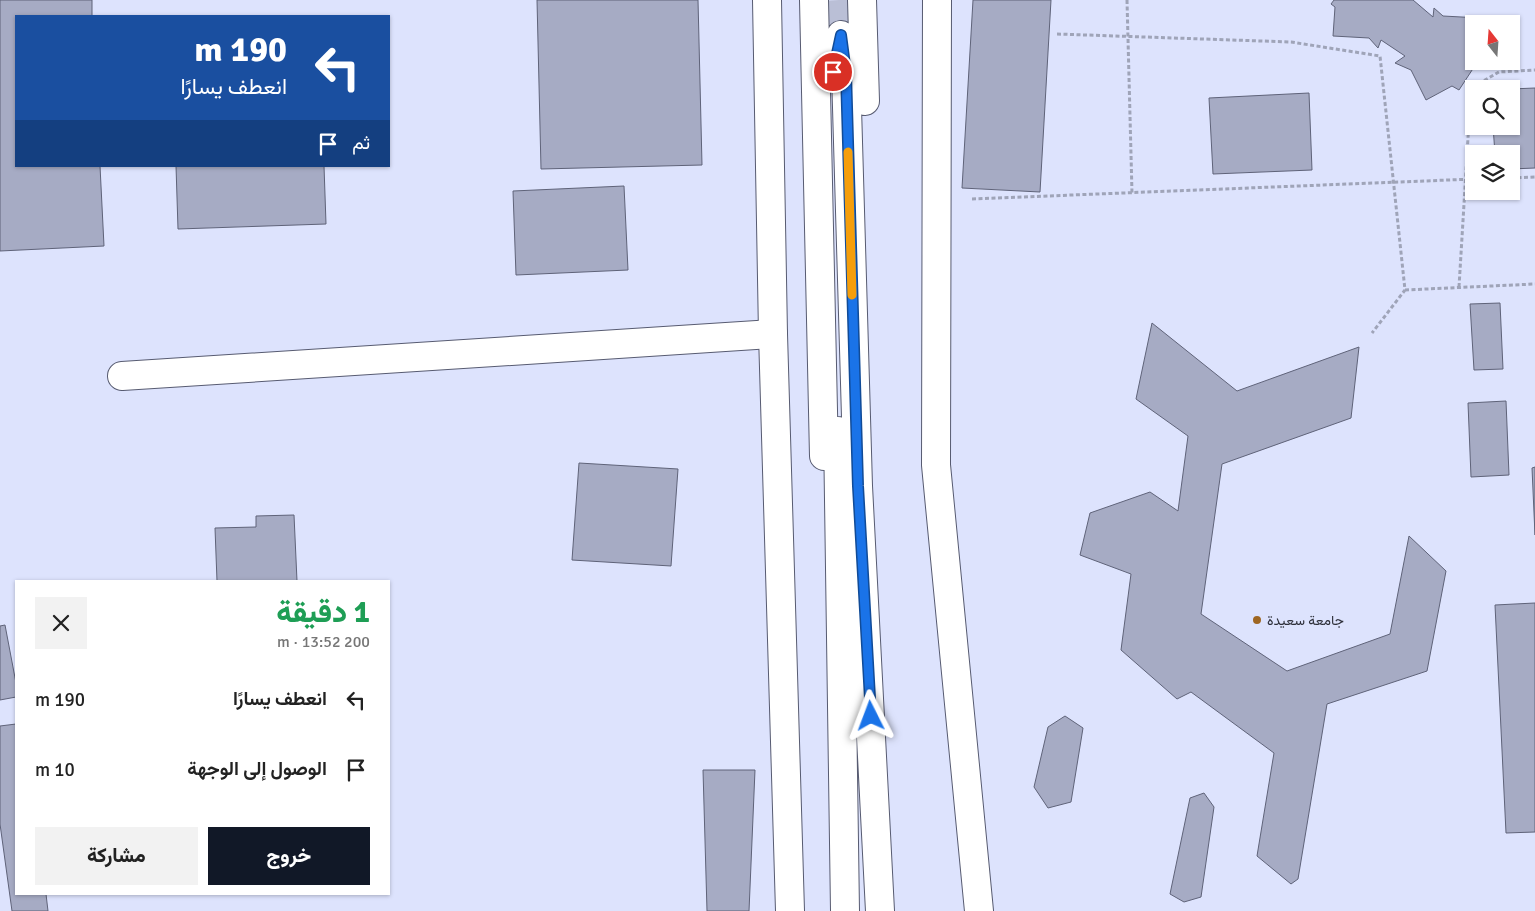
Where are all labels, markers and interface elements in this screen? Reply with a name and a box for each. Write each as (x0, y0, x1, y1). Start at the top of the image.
north arrow (1465, 15, 1520, 70)
map controls (1465, 15, 1520, 200)
text: 190 m (194, 28, 287, 71)
icon: left (305, 35, 370, 100)
pin (812, 51, 854, 93)
icon: arrive (819, 58, 847, 86)
text: انعطف يسارًا (181, 73, 287, 100)
button: search (1465, 80, 1520, 135)
icon: arrive (314, 130, 342, 158)
text: ثم (352, 131, 370, 155)
button: layers (1465, 145, 1520, 200)
text: 1 دقيقة (276, 594, 370, 631)
button: close (35, 597, 87, 649)
place label: جامعة سعيدة (1267, 612, 1344, 629)
marker: جامعة سعيدة (1251, 614, 1263, 626)
text: 200 m · 13:52 (277, 632, 370, 652)
icon: left (342, 686, 370, 714)
text: انعطف يسارًا (233, 687, 327, 711)
text: 190 m (35, 688, 85, 712)
position arrow (844, 689, 896, 741)
icon: arrive (342, 756, 370, 784)
text: الوصول إلى الوجهة (187, 757, 327, 781)
text: 10 m (35, 758, 75, 782)
button: مشاركة (35, 827, 198, 885)
button: خروج (208, 827, 370, 885)

